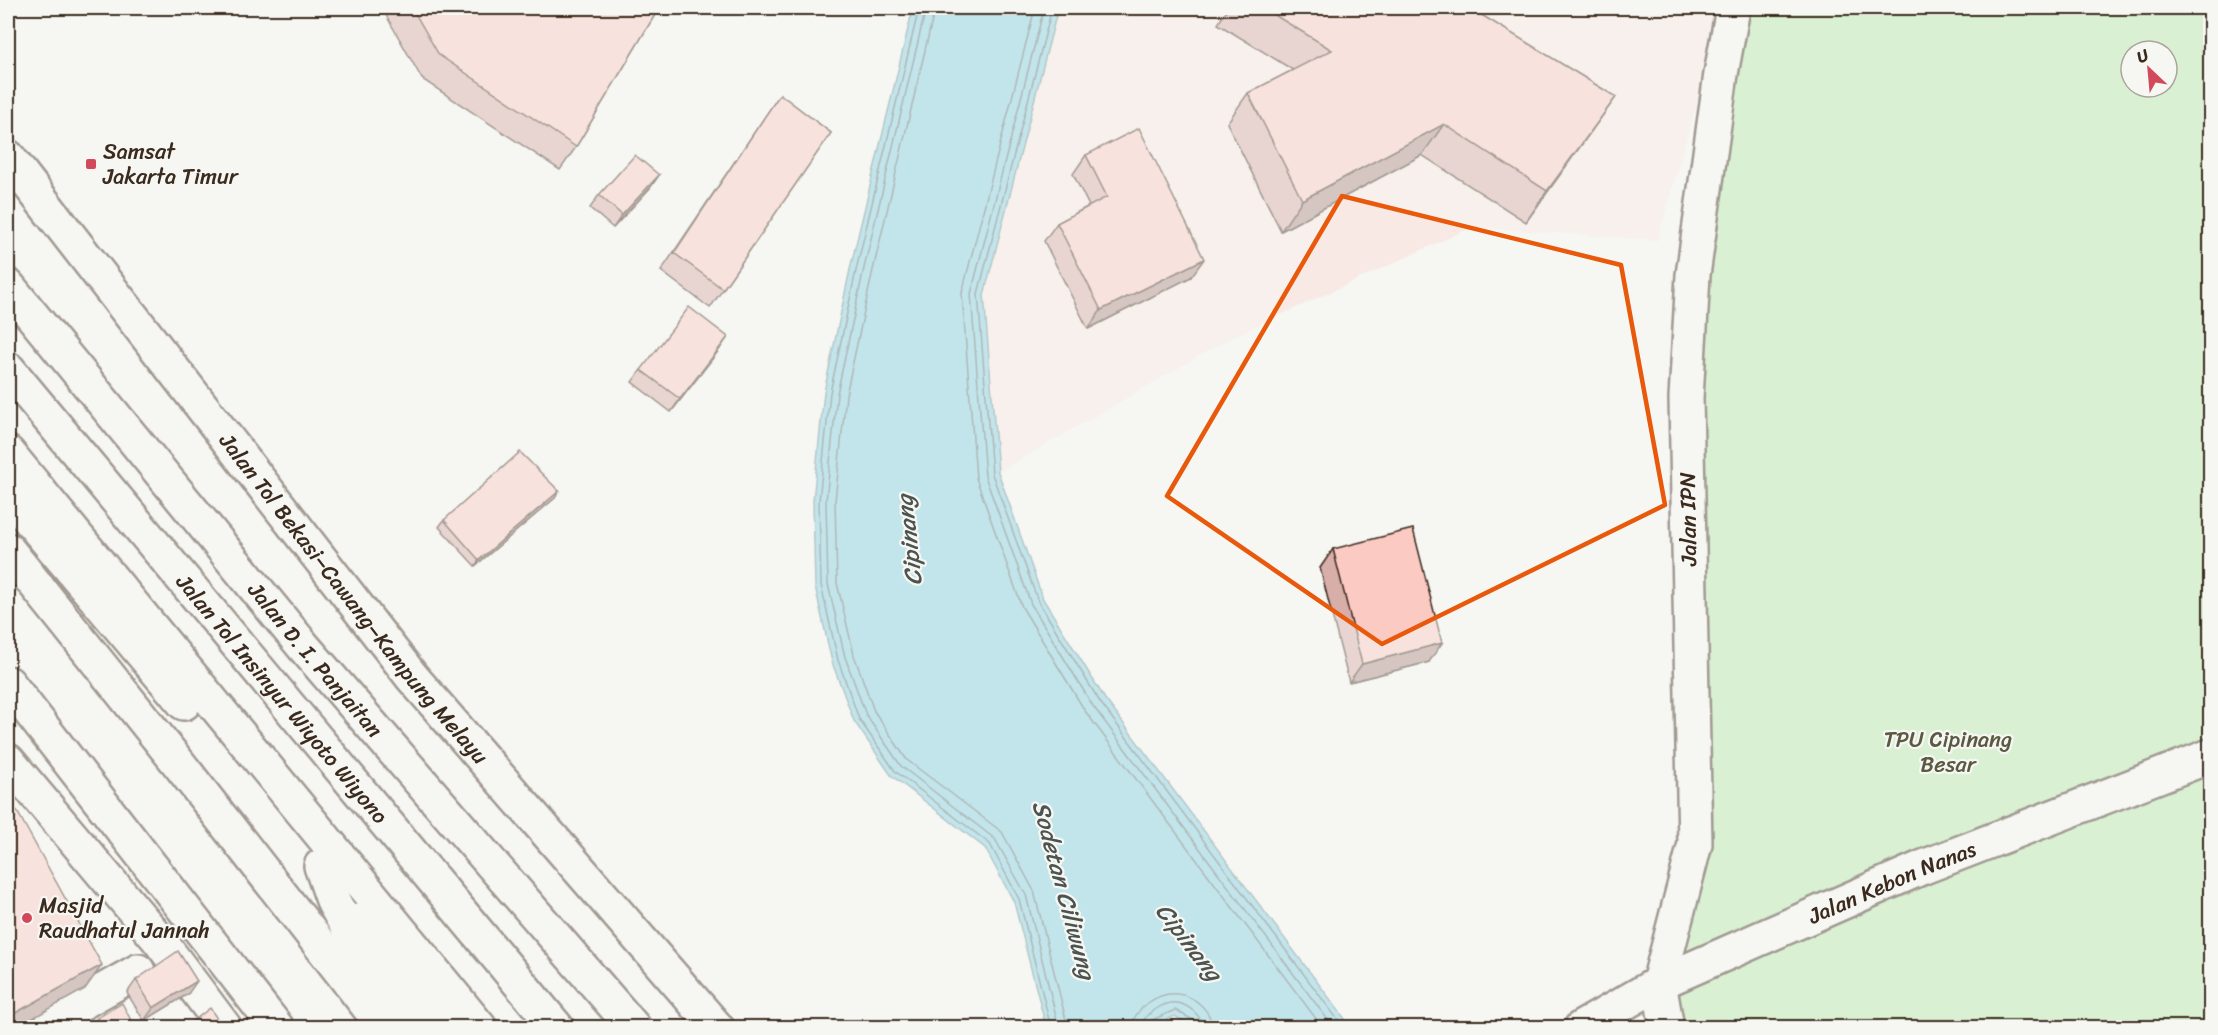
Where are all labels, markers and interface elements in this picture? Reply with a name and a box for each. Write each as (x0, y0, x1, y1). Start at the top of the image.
north arrow (2119, 39, 2179, 99)
text: U (2132, 40, 2155, 71)
place label: Samsat Jakarta Timur (102, 132, 240, 196)
marker: Samsat Jakarta Timur (84, 157, 98, 171)
street label: Jalan Tol Bekasi–Cawang–Kampung Melayu (209, 423, 499, 773)
street label: Jalan IPN (1668, 471, 1708, 567)
water label: Cipinang (883, 491, 935, 587)
street label: Jalan Tol Insinyur Wiyoto Wiyono (166, 564, 399, 833)
street label: Jalan D. I. Panjaitan (237, 572, 394, 746)
park label: TPU Cipinang Besar (1884, 720, 2012, 784)
water label: Sodetan Ciliwung (1020, 796, 1109, 986)
street label: Jalan Kebon Nanas (1801, 829, 1982, 935)
place label: Masjid Raudhatul Jannah (39, 886, 210, 950)
water label: Cipinang (1144, 893, 1235, 992)
marker: Masjid Raudhatul Jannah (20, 911, 34, 925)

